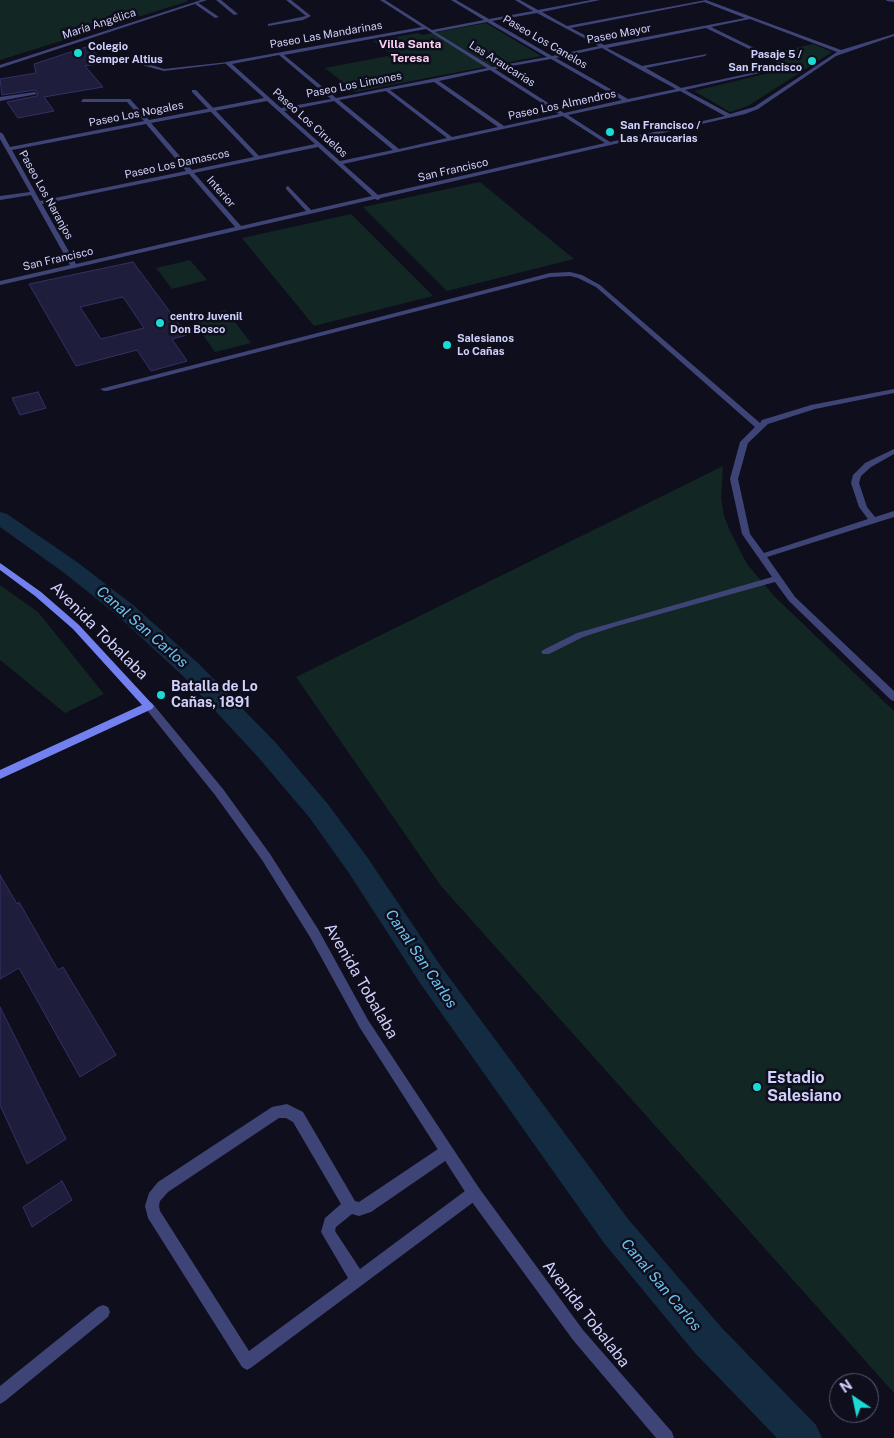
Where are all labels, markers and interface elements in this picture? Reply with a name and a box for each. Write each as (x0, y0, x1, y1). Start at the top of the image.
street label: María Angélica (61, 6, 137, 42)
street label: Paseo Los Canelos (501, 12, 589, 72)
street label: Paseo Las Mandarinas (269, 19, 383, 51)
street label: Paseo Mayor (586, 21, 652, 47)
district label: Villa Santa Teresa (379, 37, 441, 65)
street label: Las Araucarias (467, 38, 537, 90)
place label: Colegio Semper Altius (88, 40, 163, 66)
marker: Colegio Semper Altius (72, 47, 84, 59)
place label: Pasaje 5 / San Francisco (728, 48, 802, 74)
marker: Pasaje 5 / San Francisco (806, 55, 818, 67)
street label: Paseo Los Limones (305, 69, 403, 101)
street label: Paseo Los Ciruelos (270, 86, 350, 160)
street label: Paseo Los Almendros (507, 87, 617, 123)
street label: Paseo Los Nogales (88, 98, 184, 130)
place label: San Francisco / Las Araucarias (620, 119, 700, 145)
marker: San Francisco / Las Araucarias (604, 126, 616, 138)
street label: Paseo Los Damascos (123, 146, 231, 182)
street label: Paseo Los Naranjos (16, 148, 76, 242)
street label: San Francisco (417, 155, 489, 185)
street label: Interior (204, 174, 238, 210)
street label: San Francisco (22, 244, 94, 274)
place label: centro Juvenil Don Bosco (170, 310, 243, 336)
marker: centro Juvenil Don Bosco (154, 317, 166, 329)
place label: Salesianos Lo Cañas (457, 332, 514, 358)
marker: Salesianos Lo Cañas (441, 339, 453, 351)
street label: Avenida Tobalaba (46, 578, 152, 684)
water label: Canal San Carlos (93, 582, 191, 672)
place label: Batalla de Lo Cañas, 1891 (171, 679, 258, 712)
marker: Batalla de Lo Cañas, 1891 (155, 689, 167, 701)
water label: Canal San Carlos (381, 906, 461, 1012)
street label: Avenida Tobalaba (320, 920, 402, 1042)
place label: Estadio Salesiano (767, 1068, 841, 1106)
marker: Estadio Salesiano (751, 1081, 763, 1093)
water label: Canal San Carlos (617, 1235, 705, 1335)
street label: Avenida Tobalaba (538, 1257, 634, 1371)
north arrow (829, 1373, 879, 1423)
text: N (837, 1377, 855, 1396)

